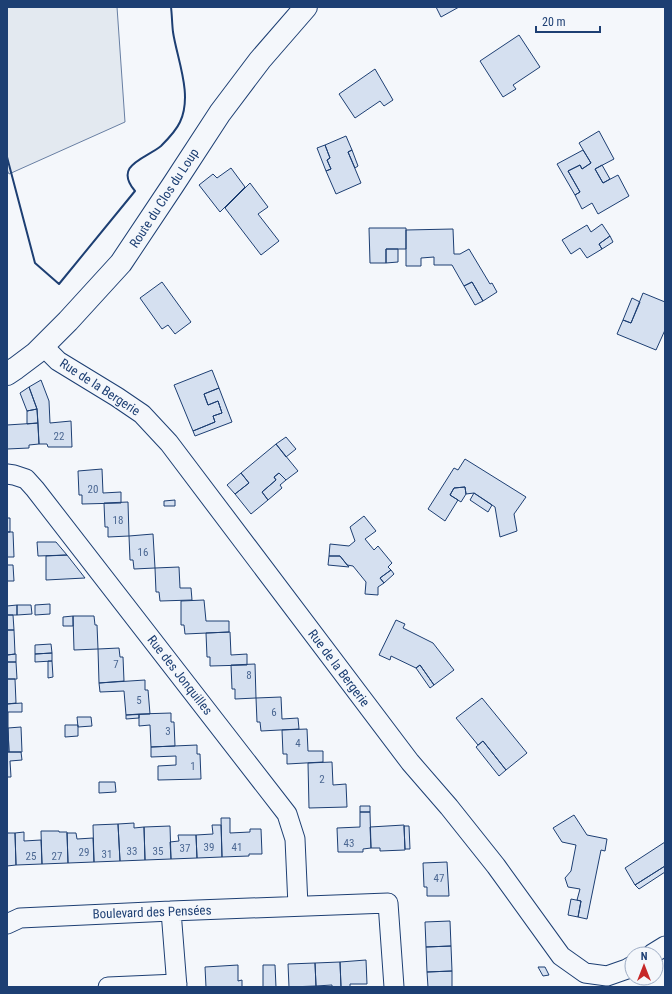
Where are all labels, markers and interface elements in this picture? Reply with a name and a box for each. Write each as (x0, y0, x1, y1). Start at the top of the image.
scale bar (536, 8, 600, 34)
text: 20 m (542, 15, 566, 29)
street label: Route du Clos du Loup (126, 146, 202, 250)
street label: Rue de la Bergerie (57, 356, 143, 418)
house number: 22 (54, 430, 64, 443)
house number: 20 (88, 483, 98, 496)
house number: 18 (113, 514, 123, 527)
house number: 16 (138, 546, 148, 559)
street label: Rue de la Bergerie (305, 627, 373, 709)
street label: Rue des Jonquilles (144, 632, 216, 718)
house number: 7 (113, 658, 119, 671)
house number: 8 (246, 669, 252, 682)
house number: 5 (136, 694, 142, 707)
house number: 6 (271, 706, 277, 719)
house number: 3 (165, 725, 171, 738)
house number: 4 (295, 737, 301, 750)
house number: 1 (190, 760, 196, 773)
house number: 2 (319, 773, 325, 786)
house number: 43 (344, 837, 354, 850)
house number: 39 (204, 841, 214, 854)
house number: 41 (232, 841, 242, 854)
house number: 37 (180, 842, 190, 855)
house number: 33 (127, 845, 137, 858)
house number: 35 (153, 845, 163, 858)
house number: 29 (79, 846, 89, 859)
house number: 31 (102, 848, 112, 861)
house number: 25 (26, 850, 36, 863)
house number: 27 (52, 850, 62, 863)
house number: 47 (434, 872, 444, 885)
street label: Boulevard des Pensées (92, 902, 212, 922)
north arrow (624, 946, 664, 986)
text: N (641, 950, 648, 963)

